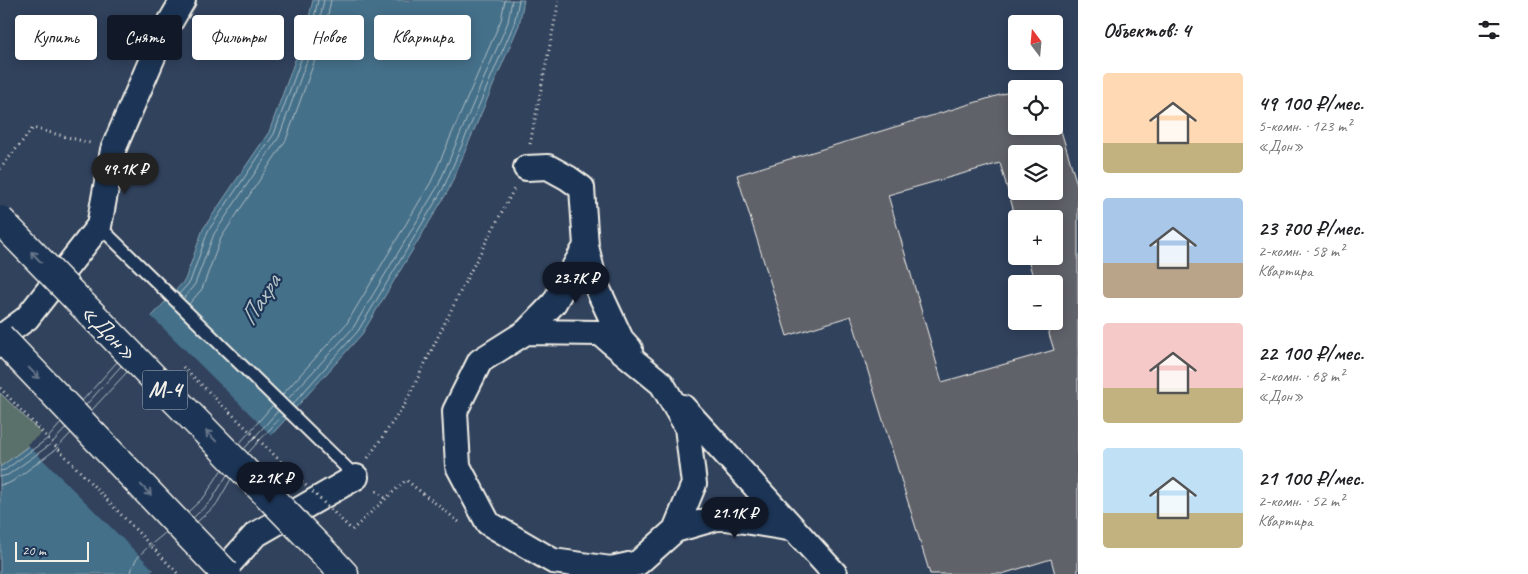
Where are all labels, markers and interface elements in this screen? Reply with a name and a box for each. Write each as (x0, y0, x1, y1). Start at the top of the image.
chip: Купить (15, 15, 97, 60)
chip: Снять (107, 15, 182, 60)
chip: Фильтры (192, 15, 284, 60)
chip: Новое (294, 15, 364, 60)
chip: Квартира (374, 15, 471, 60)
north arrow (1008, 15, 1062, 70)
map controls (1008, 15, 1063, 330)
icon: filters (1475, 16, 1503, 44)
text: Объектов: 4 (1103, 17, 1191, 43)
button: locate (1008, 80, 1063, 135)
text: 49 100 ₽/мес. (1258, 90, 1363, 116)
icon: home (1143, 93, 1203, 153)
text: 5-комн. · 123 m² (1258, 116, 1351, 136)
text: «Дон» (1258, 136, 1303, 156)
button: layers (1008, 145, 1063, 200)
pin: 49.1K ₽ (79, 152, 171, 195)
text: 49.1K ₽ (103, 159, 147, 179)
button: + (1008, 210, 1063, 265)
text: 23 700 ₽/мес. (1258, 215, 1364, 241)
icon: home (1143, 218, 1203, 278)
text: 2-комн. · 58 m² (1258, 241, 1344, 261)
one-way arrow (30, 251, 42, 264)
text: Квартира (1258, 261, 1313, 281)
pin: 23.7K ₽ (530, 262, 622, 304)
water label: Пахра (232, 267, 289, 331)
text: 23.7K ₽ (554, 268, 598, 288)
button: − (1008, 275, 1063, 330)
street label: «Дон» (75, 297, 143, 367)
text: 22 100 ₽/мес. (1258, 340, 1364, 366)
icon: home (1143, 343, 1203, 403)
one-way arrow (28, 366, 40, 379)
text: 2-комн. · 68 m² (1258, 366, 1344, 386)
road number: М-4 (142, 370, 188, 410)
text: «Дон» (1258, 386, 1303, 406)
one-way arrow (205, 431, 217, 443)
pin: 22.1K ₽ (224, 462, 316, 504)
text: 21 100 ₽/мес. (1258, 465, 1364, 491)
text: 22.1K ₽ (247, 468, 293, 488)
icon: home (1143, 468, 1203, 528)
one-way arrow (140, 484, 152, 496)
text: 2-комн. · 52 m² (1258, 491, 1344, 511)
pin: 21.1K ₽ (689, 496, 781, 539)
text: 21.1K ₽ (712, 503, 758, 523)
text: Квартира (1258, 511, 1313, 531)
scale bar (15, 539, 89, 562)
text: 20 m (22, 542, 46, 559)

